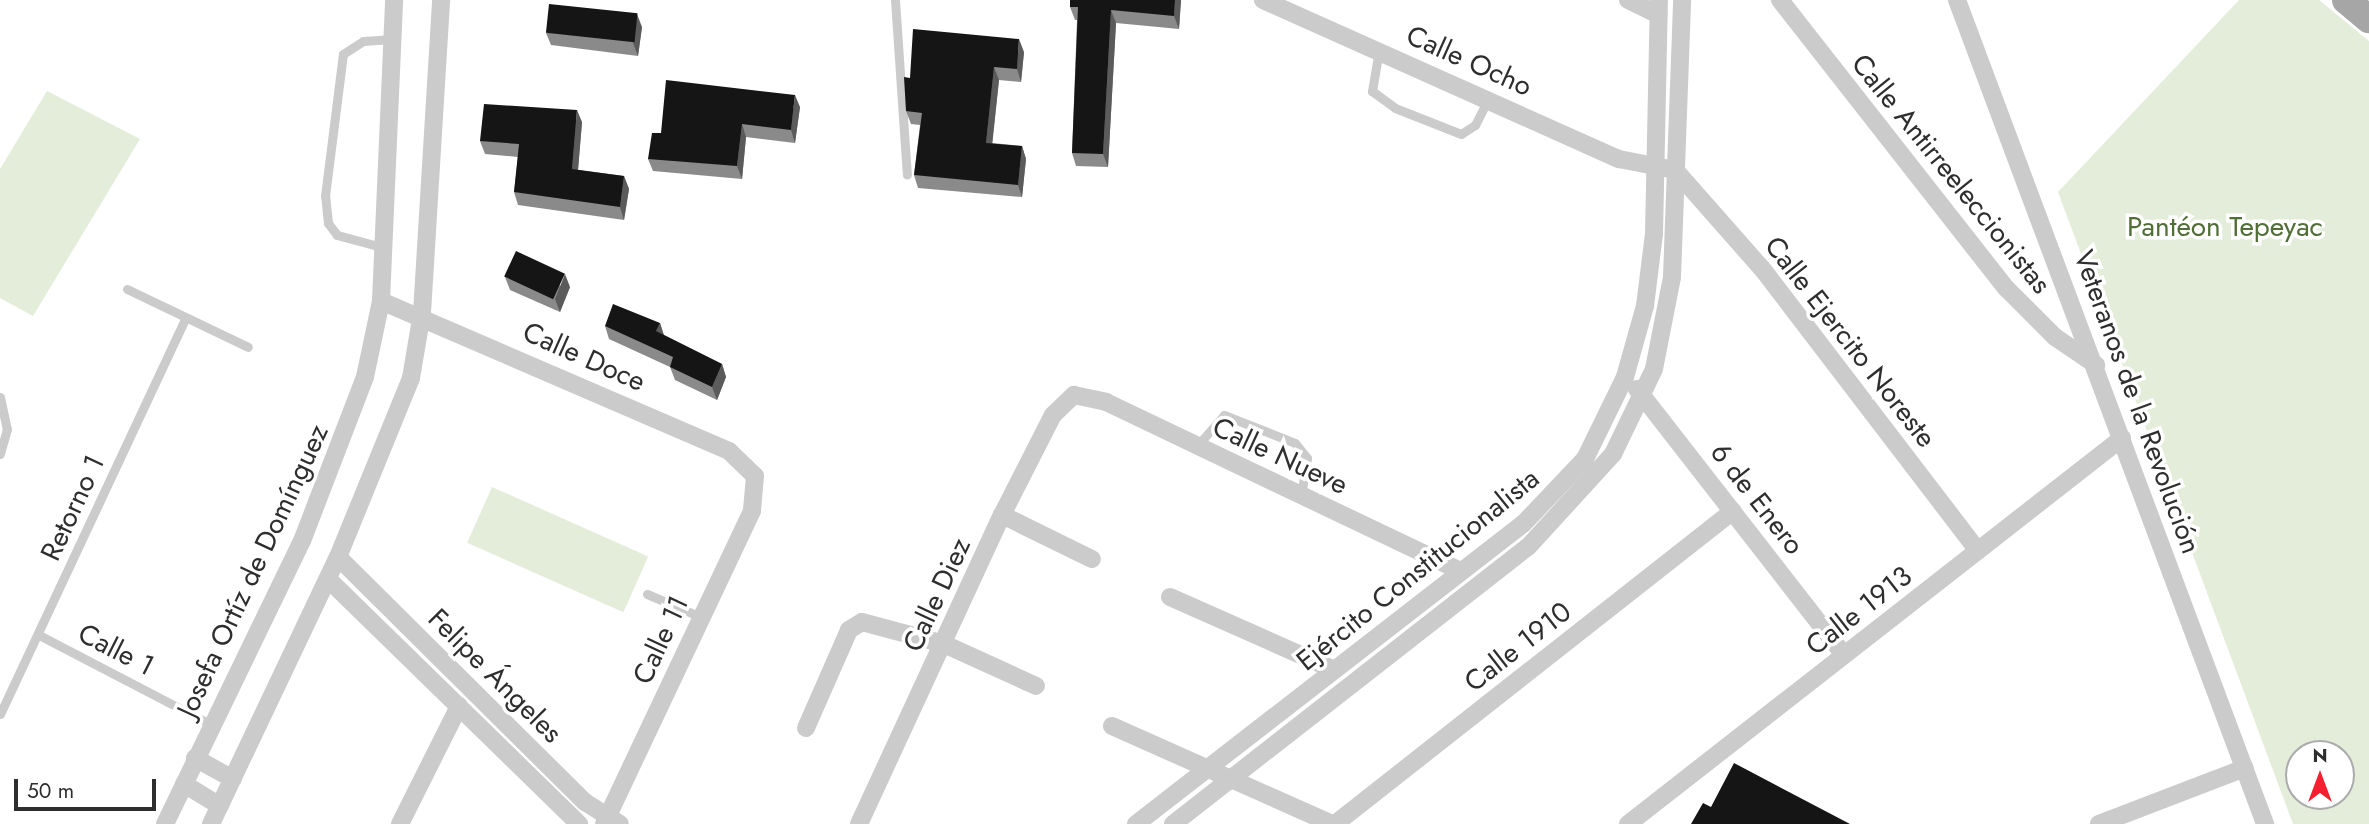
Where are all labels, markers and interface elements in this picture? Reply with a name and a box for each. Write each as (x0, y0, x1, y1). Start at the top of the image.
street label: Calle Ocho (1401, 18, 1537, 104)
street label: Calle Antirreeleccionistas (1844, 48, 2058, 300)
park label: Pantéon Tepeyac (2127, 210, 2323, 244)
street label: Calle Ejercito Noreste (1757, 230, 1943, 454)
street label: Veteranos de la Revolución (2066, 246, 2208, 558)
street label: Calle Doce (518, 315, 650, 399)
street label: Calle Nueve (1207, 410, 1353, 502)
street label: Josefa Ortíz de Domínguez (170, 419, 336, 723)
street label: 6 de Enero (1703, 437, 1811, 561)
street label: Retorno 1 (34, 450, 112, 566)
street label: Ejército Constitucionalista (1290, 462, 1546, 678)
street label: Calle Diez (896, 533, 978, 657)
street label: Calle 1913 (1799, 559, 1919, 663)
street label: Calle 11 (626, 591, 696, 689)
street label: Calle 1910 (1458, 595, 1578, 699)
street label: Felipe Ángeles (421, 602, 569, 750)
street label: Calle 1 (72, 617, 160, 683)
north arrow (2285, 740, 2355, 810)
text: N (2312, 742, 2328, 769)
scale bar (18, 764, 159, 808)
text: 50 m (27, 776, 74, 806)

